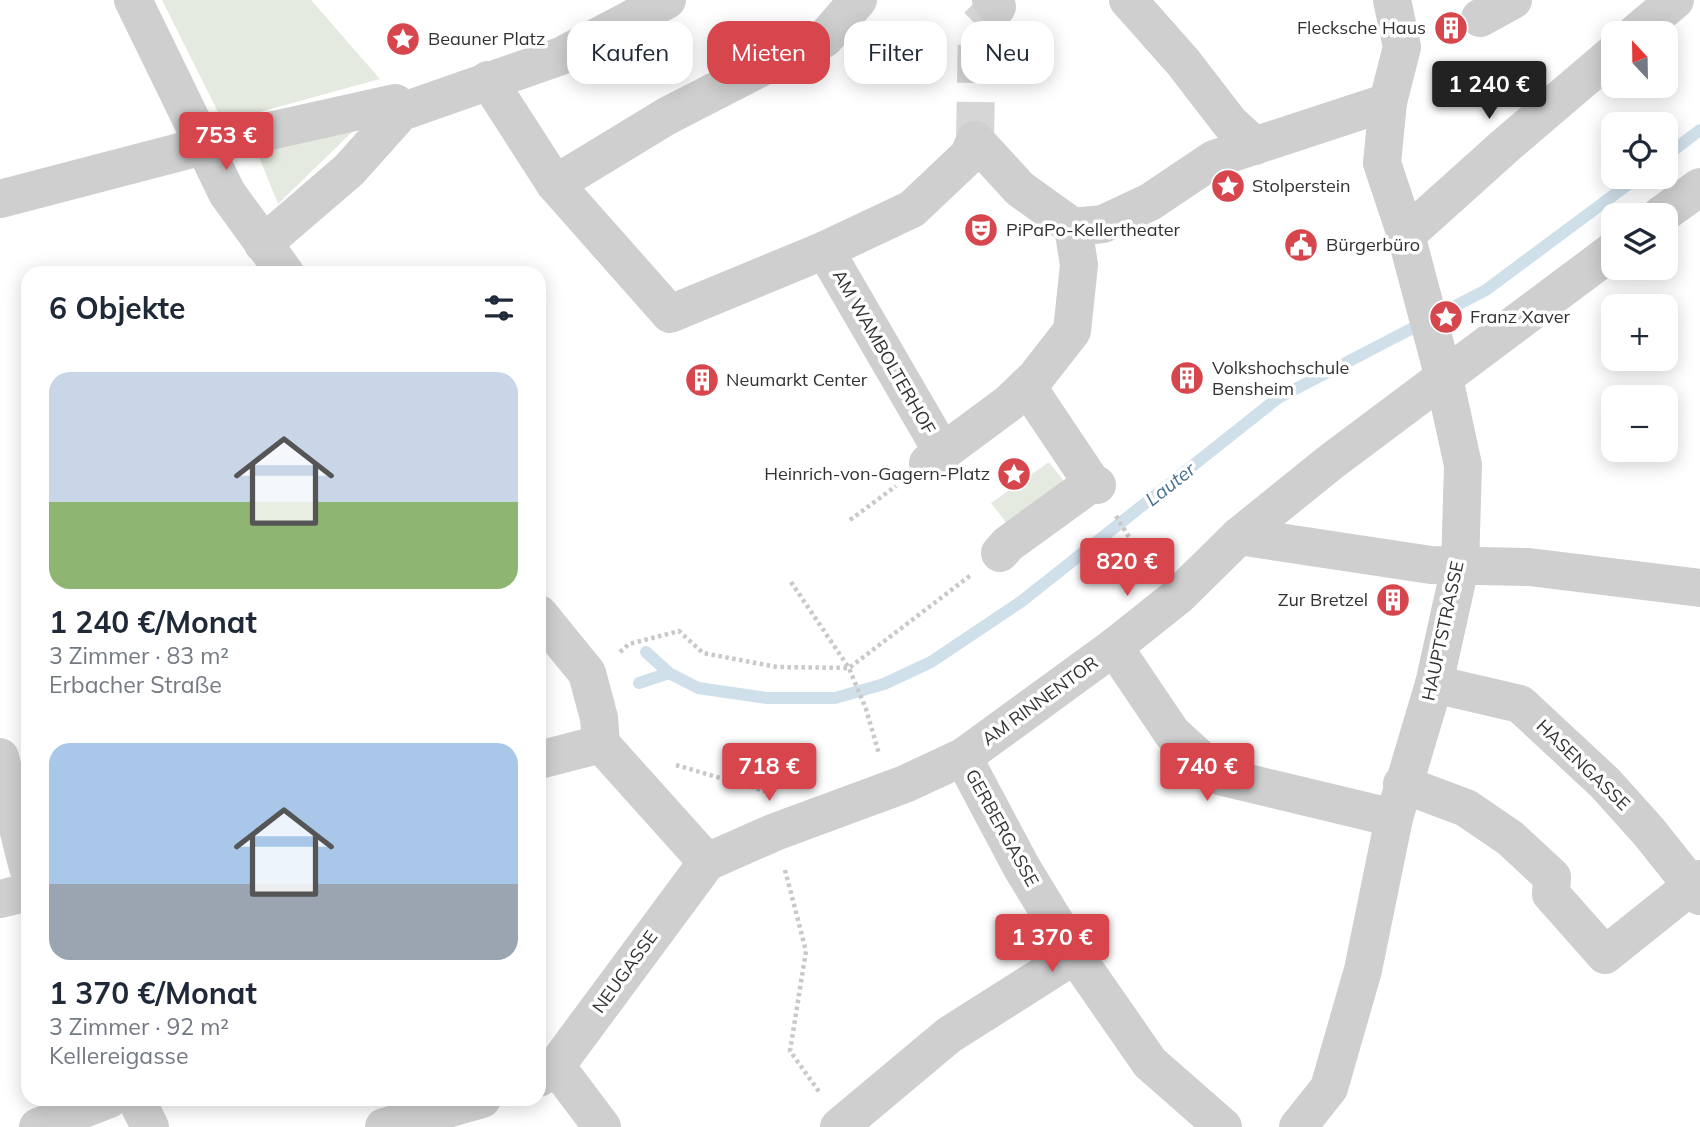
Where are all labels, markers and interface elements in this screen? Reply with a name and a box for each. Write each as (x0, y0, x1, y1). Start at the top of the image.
building icon: Flecksche Haus (1432, 9, 1470, 47)
place label: Flecksche Haus (1297, 16, 1426, 39)
place icon: Beauner Platz (384, 20, 422, 58)
chip: Kaufen (567, 21, 693, 84)
chip: Mieten (707, 21, 830, 84)
chip: Filter (844, 21, 947, 84)
chip: Neu (961, 21, 1054, 84)
north arrow (1601, 21, 1678, 98)
map controls (1601, 21, 1678, 462)
place label: Beauner Platz (428, 27, 545, 50)
pin: 1 240 € (1424, 61, 1554, 121)
text: 1 240 € (1448, 69, 1530, 98)
button: locate (1601, 112, 1678, 189)
pin: 753 € (177, 113, 275, 172)
text: 753 € (195, 120, 257, 149)
place icon: Stolperstein (1209, 167, 1247, 205)
place label: Stolperstein (1252, 174, 1351, 197)
button: layers (1601, 203, 1678, 280)
theatre icon: PiPaPo-Kellertheater (962, 211, 1000, 249)
place label: PiPaPo-Kellertheater (1006, 218, 1180, 241)
public building icon: Bürgerbüro (1282, 226, 1320, 264)
place label: Bürgerbüro (1326, 233, 1420, 256)
street label: AM WAMBOLTERHOF (828, 265, 941, 438)
text: 6 Objekte (49, 289, 185, 327)
icon: filters (480, 289, 518, 327)
button: + (1601, 294, 1678, 371)
place icon: Franz Xaver (1427, 298, 1465, 336)
place label: Franz Xaver (1470, 305, 1570, 328)
place label: Volkshochschule Bensheim (1212, 356, 1349, 400)
building icon: Volkshochschule Bensheim (1168, 359, 1206, 397)
building icon: Neumarkt Center (683, 361, 721, 399)
place label: Neumarkt Center (726, 368, 868, 391)
button: − (1601, 385, 1678, 462)
icon: home (221, 418, 347, 544)
place icon: Heinrich-von-Gagern-Platz (995, 455, 1033, 493)
water label: Lauter (1140, 456, 1201, 511)
place label: Heinrich-von-Gagern-Platz (764, 462, 990, 485)
pin: 820 € (1078, 538, 1176, 598)
text: 820 € (1096, 546, 1158, 575)
street label: HAUPTSTRASSE (1416, 559, 1469, 703)
building icon: Zur Bretzel (1374, 581, 1412, 619)
place label: Zur Bretzel (1278, 588, 1368, 611)
text: 1 240 €/Monat (49, 603, 257, 641)
text: 3 Zimmer · 83 m² (49, 641, 229, 670)
street label: AM RINNENTOR (977, 651, 1102, 750)
text: Erbacher Straße (49, 670, 222, 699)
street label: HASENGASSE (1532, 714, 1635, 815)
pin: 718 € (720, 744, 818, 803)
pin: 740 € (1158, 744, 1256, 803)
text: 718 € (738, 751, 800, 780)
text: 740 € (1176, 751, 1238, 780)
street label: GERBERGASSE (961, 765, 1044, 890)
icon: home (221, 789, 347, 915)
pin: 1 370 € (987, 914, 1117, 974)
text: 1 370 € (1011, 922, 1093, 951)
street label: NEUGASSE (587, 926, 662, 1017)
text: 1 370 €/Monat (49, 974, 257, 1012)
text: 3 Zimmer · 92 m² (49, 1012, 229, 1041)
text: Kellereigasse (49, 1041, 188, 1070)

